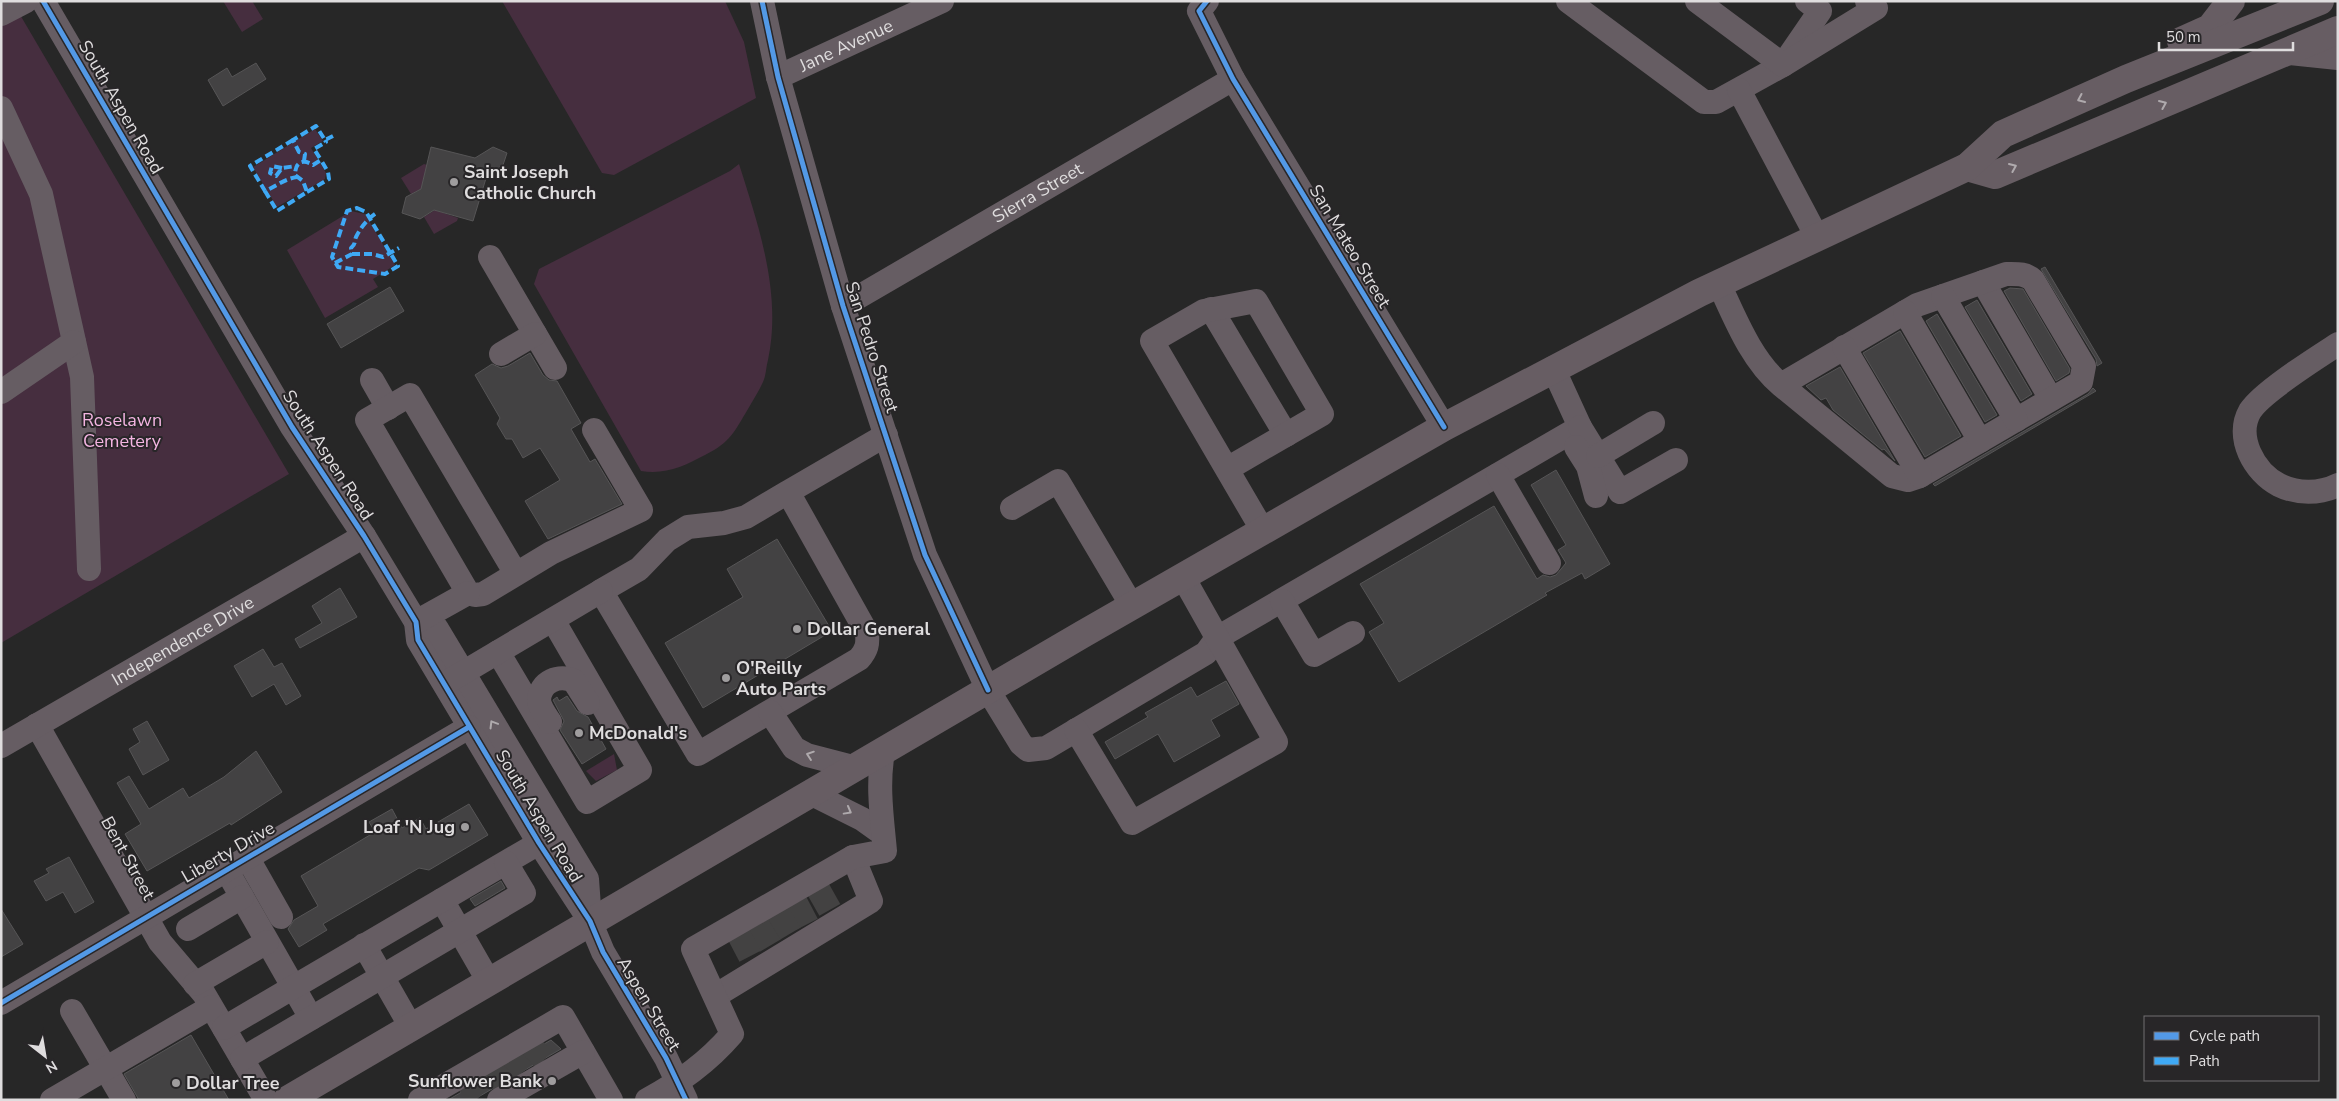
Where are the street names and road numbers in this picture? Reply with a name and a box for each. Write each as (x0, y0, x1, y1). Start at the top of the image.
street label: Jane Avenue (794, 13, 897, 78)
street label: South Aspen Road (73, 36, 169, 178)
street label: Sierra Street (988, 157, 1088, 229)
street label: San Mateo Street (1304, 180, 1397, 313)
street label: San Pedro Street (839, 278, 905, 416)
street label: South Aspen Road (277, 385, 379, 525)
street label: Independence Drive (107, 590, 258, 691)
street label: South Aspen Road (490, 745, 588, 887)
street label: Bent Street (95, 812, 161, 905)
street label: Liberty Drive (177, 816, 279, 888)
street label: Aspen Street (611, 953, 687, 1056)

